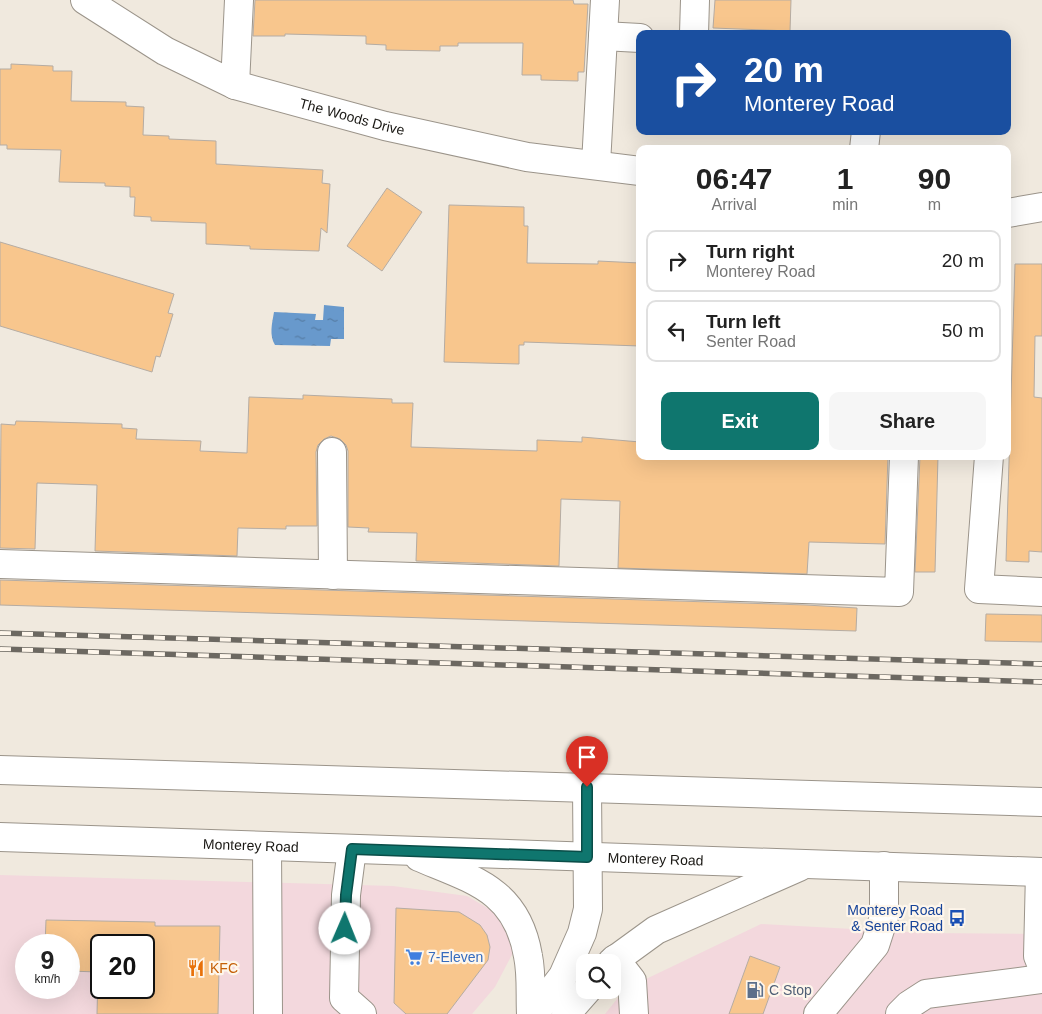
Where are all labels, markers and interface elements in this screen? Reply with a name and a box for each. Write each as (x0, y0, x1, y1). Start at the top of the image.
icon: right (661, 50, 726, 115)
text: 20 m (744, 50, 824, 89)
text: Monterey Road (744, 91, 894, 116)
street label: The Woods Drive (298, 95, 406, 138)
text: 06:47 (696, 162, 773, 195)
text: 1 (837, 162, 854, 195)
text: 90 (918, 162, 951, 195)
text: Arrival (711, 196, 757, 213)
text: min (832, 196, 858, 213)
text: m (928, 196, 941, 213)
text: Turn right (706, 241, 794, 262)
icon: right (663, 247, 691, 275)
text: 20 m (942, 250, 984, 271)
text: Monterey Road (706, 263, 815, 280)
text: Turn left (706, 311, 781, 332)
icon: left (663, 317, 691, 345)
text: 50 m (942, 320, 984, 341)
text: Senter Road (706, 333, 796, 350)
button: Exit (661, 392, 819, 450)
button: Share (829, 392, 986, 450)
pin (566, 736, 608, 787)
icon: arrive (573, 743, 601, 771)
street label: Monterey Road (203, 836, 299, 855)
street label: Monterey Road (607, 849, 704, 869)
position arrow (318, 902, 370, 954)
place label: Monterey Road & Senter Road (847, 902, 943, 934)
bus stop icon: Monterey Road & Senter Road (947, 908, 967, 928)
speed limit sign: 20 (90, 934, 155, 999)
text: 9 (41, 946, 54, 974)
supermarket icon: 7-Eleven (404, 947, 424, 967)
place label: 7-Eleven (428, 949, 483, 965)
map controls (576, 954, 621, 999)
button: search (576, 954, 621, 999)
restaurant icon: KFC (186, 958, 206, 978)
place label: KFC (210, 960, 238, 976)
text: km/h (34, 972, 61, 986)
fuel station icon: C Stop (745, 980, 765, 1000)
place label: C Stop (769, 982, 812, 998)

